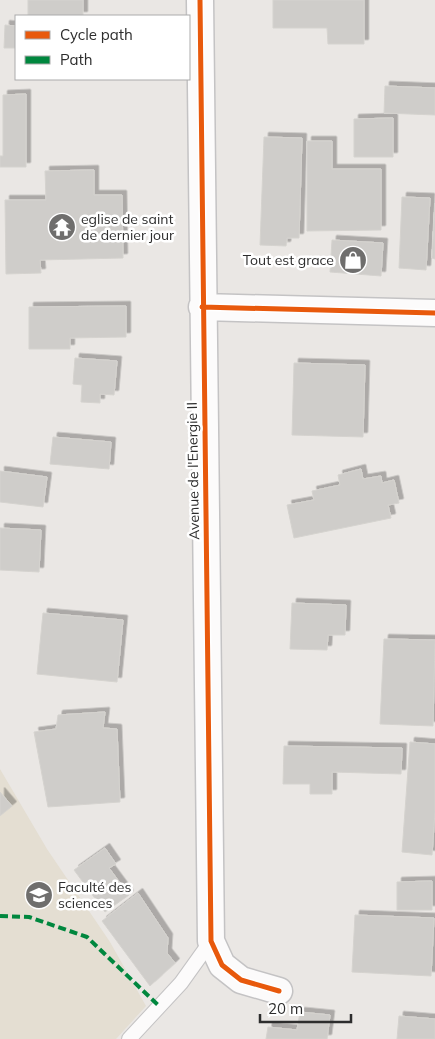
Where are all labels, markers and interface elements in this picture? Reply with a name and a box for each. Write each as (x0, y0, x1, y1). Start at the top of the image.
legend (15, 15, 190, 80)
text: Cycle path (60, 25, 133, 44)
text: Path (60, 50, 92, 69)
place label: eglise de saint de dernier jour (81, 210, 175, 244)
temple icon: eglise de saint de dernier jour (47, 212, 77, 242)
shop icon: Tout est grace (338, 245, 368, 275)
place label: Tout est grace (243, 251, 334, 269)
street label: Avenue de l'Energie II (183, 402, 203, 540)
place label: Faculté des sciences (58, 878, 131, 912)
school or university icon: Faculté des sciences (24, 880, 54, 910)
scale bar (260, 992, 351, 1024)
text: 20 m (268, 999, 303, 1018)

